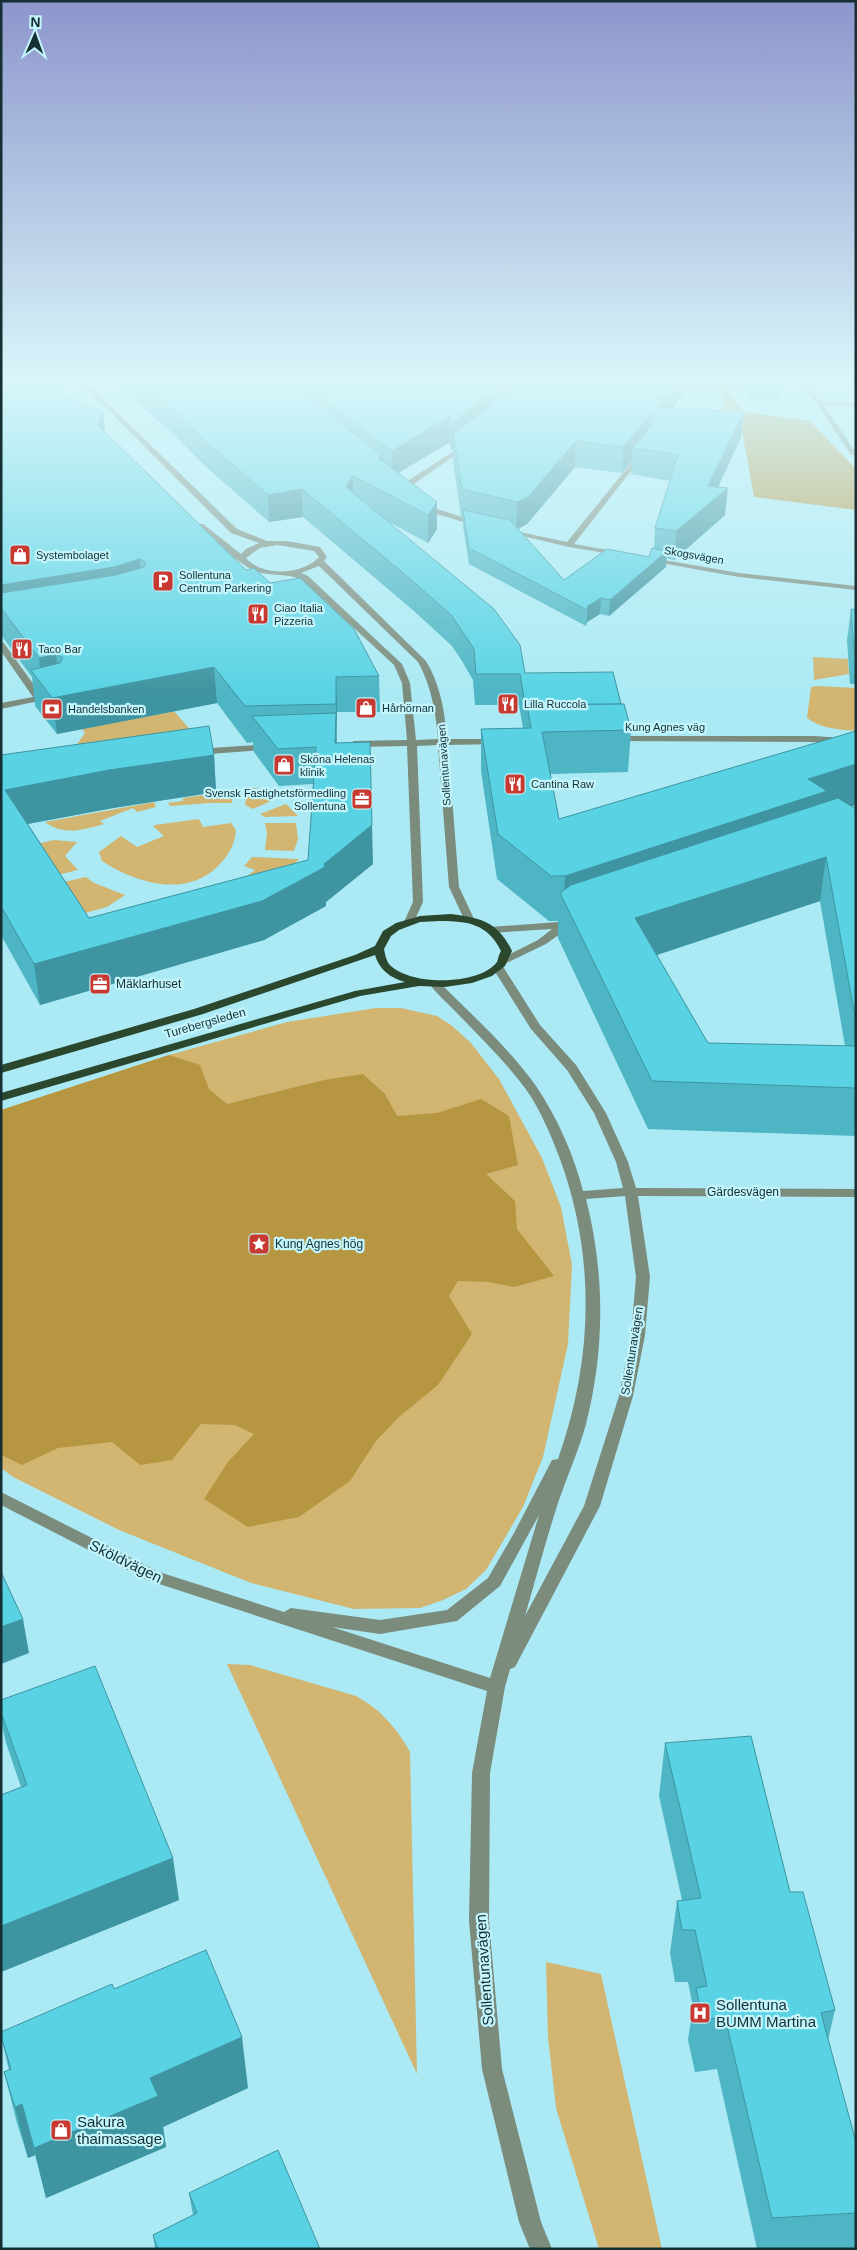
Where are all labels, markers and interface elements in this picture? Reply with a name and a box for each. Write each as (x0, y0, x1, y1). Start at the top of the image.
north arrow (10, 10, 60, 60)
text: N (30, 14, 41, 30)
shop icon: Systembolaget (8, 543, 32, 567)
street label: Skogsvägen (663, 544, 725, 566)
place label: Systembolaget (36, 549, 109, 561)
parking icon: Sollentuna Centrum Parkering (151, 569, 175, 593)
place label: Sollentuna Centrum Parkering (179, 569, 271, 594)
restaurant icon: Ciao Italia Pizzeria (246, 602, 270, 626)
place label: Ciao Italia Pizzeria (274, 602, 324, 627)
restaurant icon: Taco Bar (10, 637, 34, 661)
place label: Taco Bar (38, 643, 82, 655)
restaurant icon: Lilla Ruccola (496, 692, 520, 716)
shop icon: Hårhörnan (354, 696, 378, 720)
bank icon: Handelsbanken (40, 697, 64, 721)
place label: Lilla Ruccola (524, 698, 587, 710)
place label: Hårhörnan (382, 702, 434, 714)
place label: Handelsbanken (68, 703, 144, 715)
street label: Kung Agnes väg (625, 721, 705, 733)
street label: Sollentunavägen (435, 724, 453, 806)
shop icon: Sköna Helenas klinik (272, 753, 296, 777)
place label: Sköna Helenas klinik (300, 753, 375, 778)
restaurant icon: Cantina Raw (503, 772, 527, 796)
place label: Cantina Raw (531, 778, 594, 790)
place label: Svensk Fastighetsförmedling Sollentuna (205, 787, 347, 812)
office icon: Svensk Fastighetsförmedling Sollentuna (350, 787, 374, 811)
office icon: Mäklarhuset (88, 972, 112, 996)
place label: Mäklarhuset (116, 977, 182, 991)
street label: Turebergsleden (163, 1005, 247, 1041)
street label: Gärdesvägen (707, 1185, 779, 1199)
place icon: Kung Agnes hög (247, 1232, 271, 1256)
place label: Kung Agnes hög (275, 1237, 363, 1251)
street label: Sollentunavägen (618, 1306, 646, 1396)
street label: Sköldvägen (87, 1536, 165, 1586)
street label: Sollentunavägen (472, 1914, 496, 2026)
place label: Sollentuna BUMM Martina (716, 1996, 817, 2030)
hospital icon: Sollentuna BUMM Martina (688, 2001, 712, 2025)
place label: Sakura thaimassage (77, 2113, 162, 2147)
shop icon: Sakura thaimassage (49, 2118, 73, 2142)

